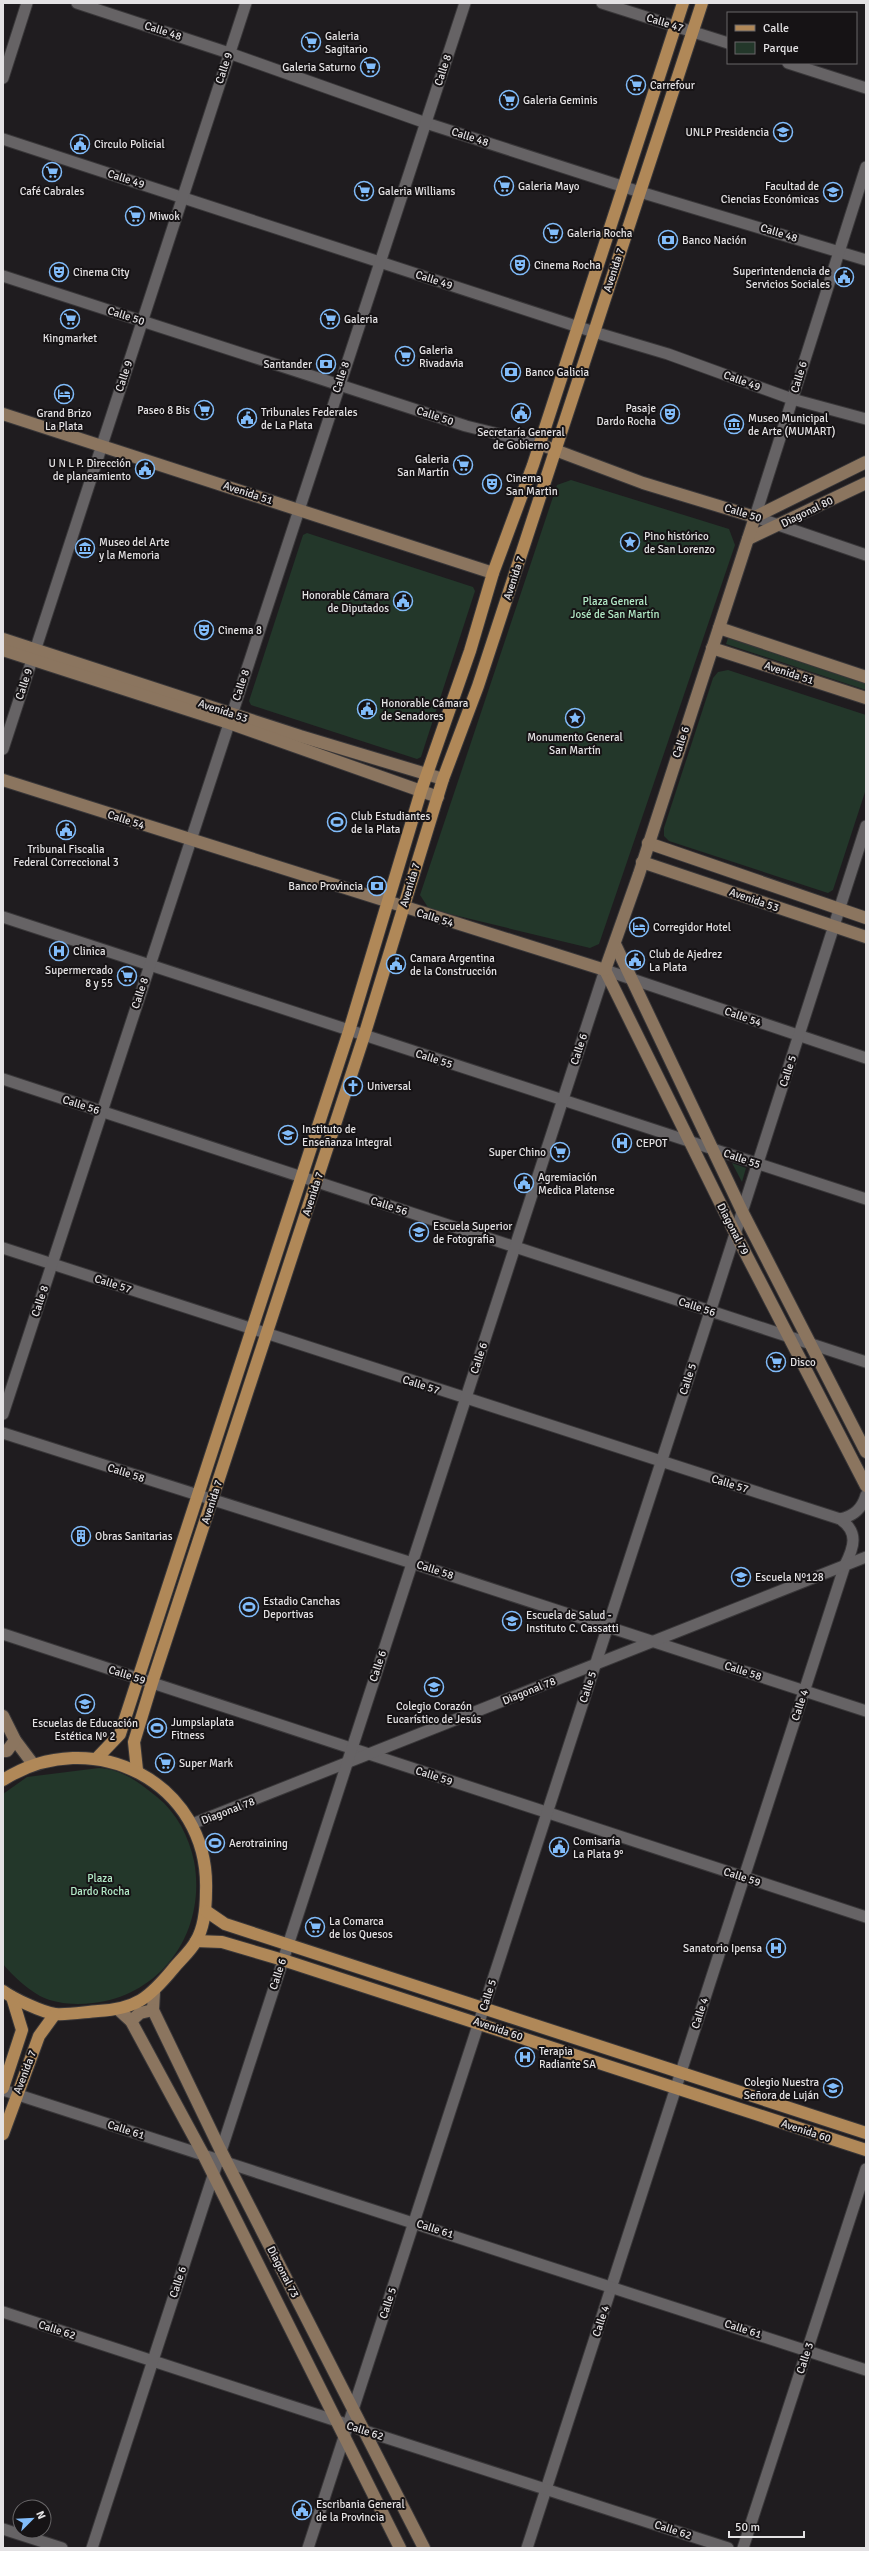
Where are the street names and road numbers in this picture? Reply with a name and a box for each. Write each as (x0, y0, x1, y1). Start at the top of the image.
street label: Calle 47 (645, 11, 685, 35)
street label: Calle 48 (143, 19, 183, 43)
street label: Calle 9 (213, 51, 235, 85)
street label: Calle 8 (432, 53, 454, 87)
street label: Calle 48 (450, 125, 490, 149)
street label: Calle 49 (106, 167, 146, 191)
street label: Calle 48 (759, 221, 799, 245)
street label: Avenida 7 (601, 246, 627, 294)
street label: Calle 49 (414, 268, 454, 292)
street label: Calle 50 (106, 304, 146, 328)
street label: Calle 9 (113, 359, 135, 393)
street label: Calle 8 (330, 360, 352, 394)
street label: Calle 6 (788, 360, 810, 394)
street label: Calle 49 (722, 368, 762, 394)
street label: Calle 50 (415, 404, 455, 428)
street label: Avenida 51 (221, 479, 275, 507)
street label: Diagonal 80 (779, 494, 835, 530)
street label: Calle 50 (723, 501, 763, 525)
street label: Avenida 7 (501, 554, 527, 602)
street label: Avenida 51 (762, 659, 816, 687)
street label: Calle 9 (13, 667, 35, 701)
street label: Calle 8 (230, 668, 252, 702)
street label: Avenida 53 (196, 697, 250, 725)
street label: Calle 6 (670, 725, 692, 759)
street label: Calle 54 (106, 808, 146, 832)
street label: Avenida 7 (397, 861, 423, 909)
street label: Avenida 53 (727, 885, 781, 915)
street label: Calle 54 (415, 906, 455, 930)
street label: Calle 8 (129, 976, 151, 1010)
street label: Calle 54 (723, 1005, 763, 1029)
street label: Calle 6 (568, 1032, 590, 1066)
street label: Calle 55 (414, 1047, 454, 1071)
street label: Calle 5 (777, 1054, 799, 1088)
street label: Calle 56 (61, 1093, 101, 1117)
street label: Calle 55 (722, 1147, 762, 1171)
street label: Avenida 7 (300, 1170, 326, 1218)
street label: Calle 56 (369, 1194, 409, 1218)
street label: Diagonal 79 (714, 1201, 752, 1257)
street label: Calle 57 (93, 1272, 133, 1296)
street label: Calle 8 (29, 1284, 51, 1318)
street label: Calle 56 (677, 1295, 717, 1319)
street label: Calle 6 (468, 1341, 490, 1375)
street label: Calle 5 (677, 1362, 699, 1396)
street label: Calle 57 (401, 1373, 441, 1397)
street label: Calle 58 (106, 1461, 146, 1485)
street label: Calle 57 (710, 1472, 750, 1496)
street label: Avenida 7 (199, 1478, 225, 1526)
street label: Calle 58 (415, 1558, 455, 1582)
street label: Calle 6 (367, 1649, 389, 1683)
street label: Calle 58 (723, 1659, 763, 1683)
street label: Calle 59 (107, 1663, 147, 1687)
street label: Calle 5 (577, 1670, 599, 1704)
street label: Diagonal 78 (500, 1674, 558, 1708)
street label: Calle 4 (789, 1688, 811, 1722)
street label: Calle 59 (414, 1764, 454, 1788)
street label: Diagonal 78 (199, 1795, 257, 1827)
street label: Calle 59 (722, 1865, 762, 1889)
street label: Calle 6 (267, 1957, 289, 1991)
street label: Calle 5 (477, 1978, 499, 2012)
street label: Calle 4 (689, 1996, 711, 2030)
street label: Avenida 60 (471, 2014, 525, 2044)
street label: Avenida 7 (11, 2048, 39, 2096)
street label: Avenida 60 (779, 2117, 833, 2145)
street label: Calle 61 (106, 2118, 146, 2142)
street label: Calle 61 (415, 2217, 455, 2241)
street label: Diagonal 73 (264, 2244, 302, 2300)
street label: Calle 6 (167, 2265, 189, 2299)
street label: Calle 5 (377, 2286, 399, 2320)
street label: Calle 4 (590, 2304, 612, 2338)
street label: Calle 61 (723, 2317, 763, 2341)
street label: Calle 62 (37, 2318, 77, 2342)
street label: Calle 3 (794, 2341, 816, 2375)
street label: Calle 62 (345, 2419, 385, 2443)
street label: Calle 62 (653, 2518, 693, 2542)

